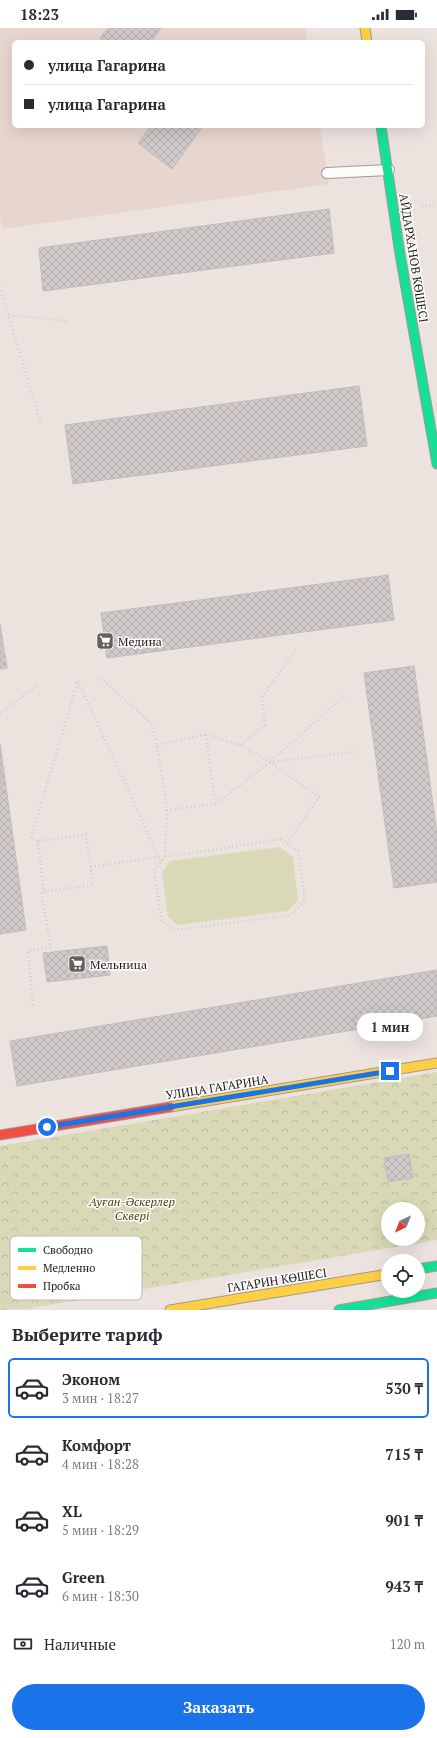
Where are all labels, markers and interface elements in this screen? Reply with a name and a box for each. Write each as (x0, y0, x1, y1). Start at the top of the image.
text: 18:23 (20, 4, 59, 24)
text: улица Гагарина (48, 55, 166, 75)
text: улица Гагарина (48, 94, 166, 114)
street label: АЙДАРХАНОВ КӨШЕСІ (396, 192, 432, 324)
supermarket icon: Медина (95, 631, 115, 651)
place label: Медина (118, 634, 162, 649)
supermarket icon: Мельница (67, 954, 87, 974)
place label: Мельница (90, 957, 147, 972)
callout: 1 мин (357, 1013, 423, 1041)
text: 1 мин (371, 1018, 409, 1036)
route end (381, 1062, 399, 1080)
street label: УЛИЦА ГАГАРИНА (165, 1071, 270, 1103)
route start (38, 1118, 56, 1136)
park label: Ауған-Әскерлер Сквері (88, 1194, 175, 1223)
north arrow (381, 1202, 425, 1246)
map controls (381, 1202, 425, 1298)
legend (10, 1236, 142, 1300)
text: Свободно (43, 1243, 93, 1257)
button: locate (381, 1254, 425, 1298)
text: Медленно (43, 1261, 95, 1275)
street label: ГАГАРИН КӨШЕСІ (226, 1265, 328, 1295)
text: Пробка (43, 1279, 81, 1293)
text: Выберите тариф (12, 1322, 163, 1346)
text: Эконом (62, 1369, 120, 1389)
icon: car (14, 1370, 50, 1406)
text: 530 ₸ (385, 1378, 423, 1398)
text: 3 мин · 18:27 (62, 1389, 139, 1407)
text: Комфорт (62, 1435, 131, 1455)
icon: car (14, 1436, 50, 1472)
text: 715 ₸ (385, 1444, 423, 1464)
text: 4 мин · 18:28 (62, 1455, 139, 1473)
text: XL (62, 1501, 82, 1521)
icon: car (14, 1502, 50, 1538)
text: 901 ₸ (385, 1510, 423, 1530)
text: 5 мин · 18:29 (62, 1521, 139, 1539)
text: Green (62, 1567, 105, 1587)
icon: car (14, 1568, 50, 1604)
text: 943 ₸ (385, 1576, 423, 1596)
text: 6 мин · 18:30 (62, 1587, 139, 1605)
icon: cash (12, 1633, 34, 1655)
text: Наличные (44, 1634, 116, 1654)
text: 120 m (390, 1635, 425, 1653)
button: Заказать (12, 1684, 425, 1730)

